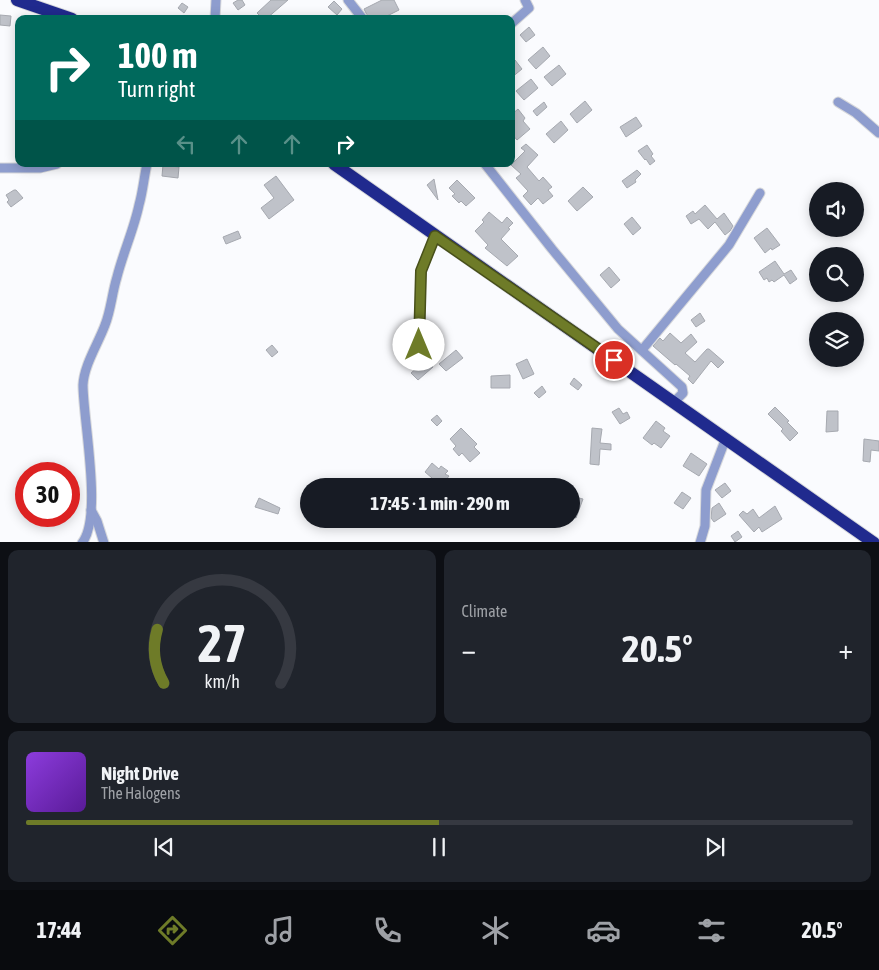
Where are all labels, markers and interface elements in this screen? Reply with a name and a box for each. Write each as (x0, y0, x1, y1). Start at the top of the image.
icon: right (35, 35, 100, 100)
text: 100 m (118, 35, 197, 75)
text: Turn right (118, 76, 195, 102)
icon: left (172, 130, 200, 158)
icon: ahead (225, 130, 253, 158)
icon: ahead (278, 130, 306, 158)
icon: right (331, 130, 359, 158)
map controls (809, 182, 864, 367)
button: sound (809, 182, 864, 237)
button: search (809, 247, 864, 302)
button: layers (809, 312, 864, 367)
position arrow (392, 318, 444, 370)
pin (593, 339, 635, 381)
icon: arrive (600, 346, 628, 374)
speed limit sign: 30 (15, 462, 80, 527)
text: 17:45 · 1 min · 290 m (370, 492, 510, 514)
text: Climate (462, 602, 507, 620)
text: 27 (197, 613, 246, 673)
text: 20.5° (622, 627, 693, 670)
text: − (462, 633, 476, 665)
text: + (838, 633, 853, 665)
text: km/h (204, 671, 239, 692)
text: Night Drive (101, 762, 179, 784)
text: The Halogens (101, 784, 181, 802)
icon: previous (150, 833, 178, 861)
icon: pause (425, 833, 453, 861)
icon: next (701, 833, 729, 861)
icon: directions (155, 913, 190, 948)
icon: music (262, 913, 297, 948)
icon: phone (370, 913, 405, 948)
icon: climate (478, 913, 513, 948)
icon: car (586, 913, 621, 948)
icon: filters (694, 913, 729, 948)
text: 17:44 (36, 917, 82, 943)
text: 20.5° (801, 917, 843, 943)

